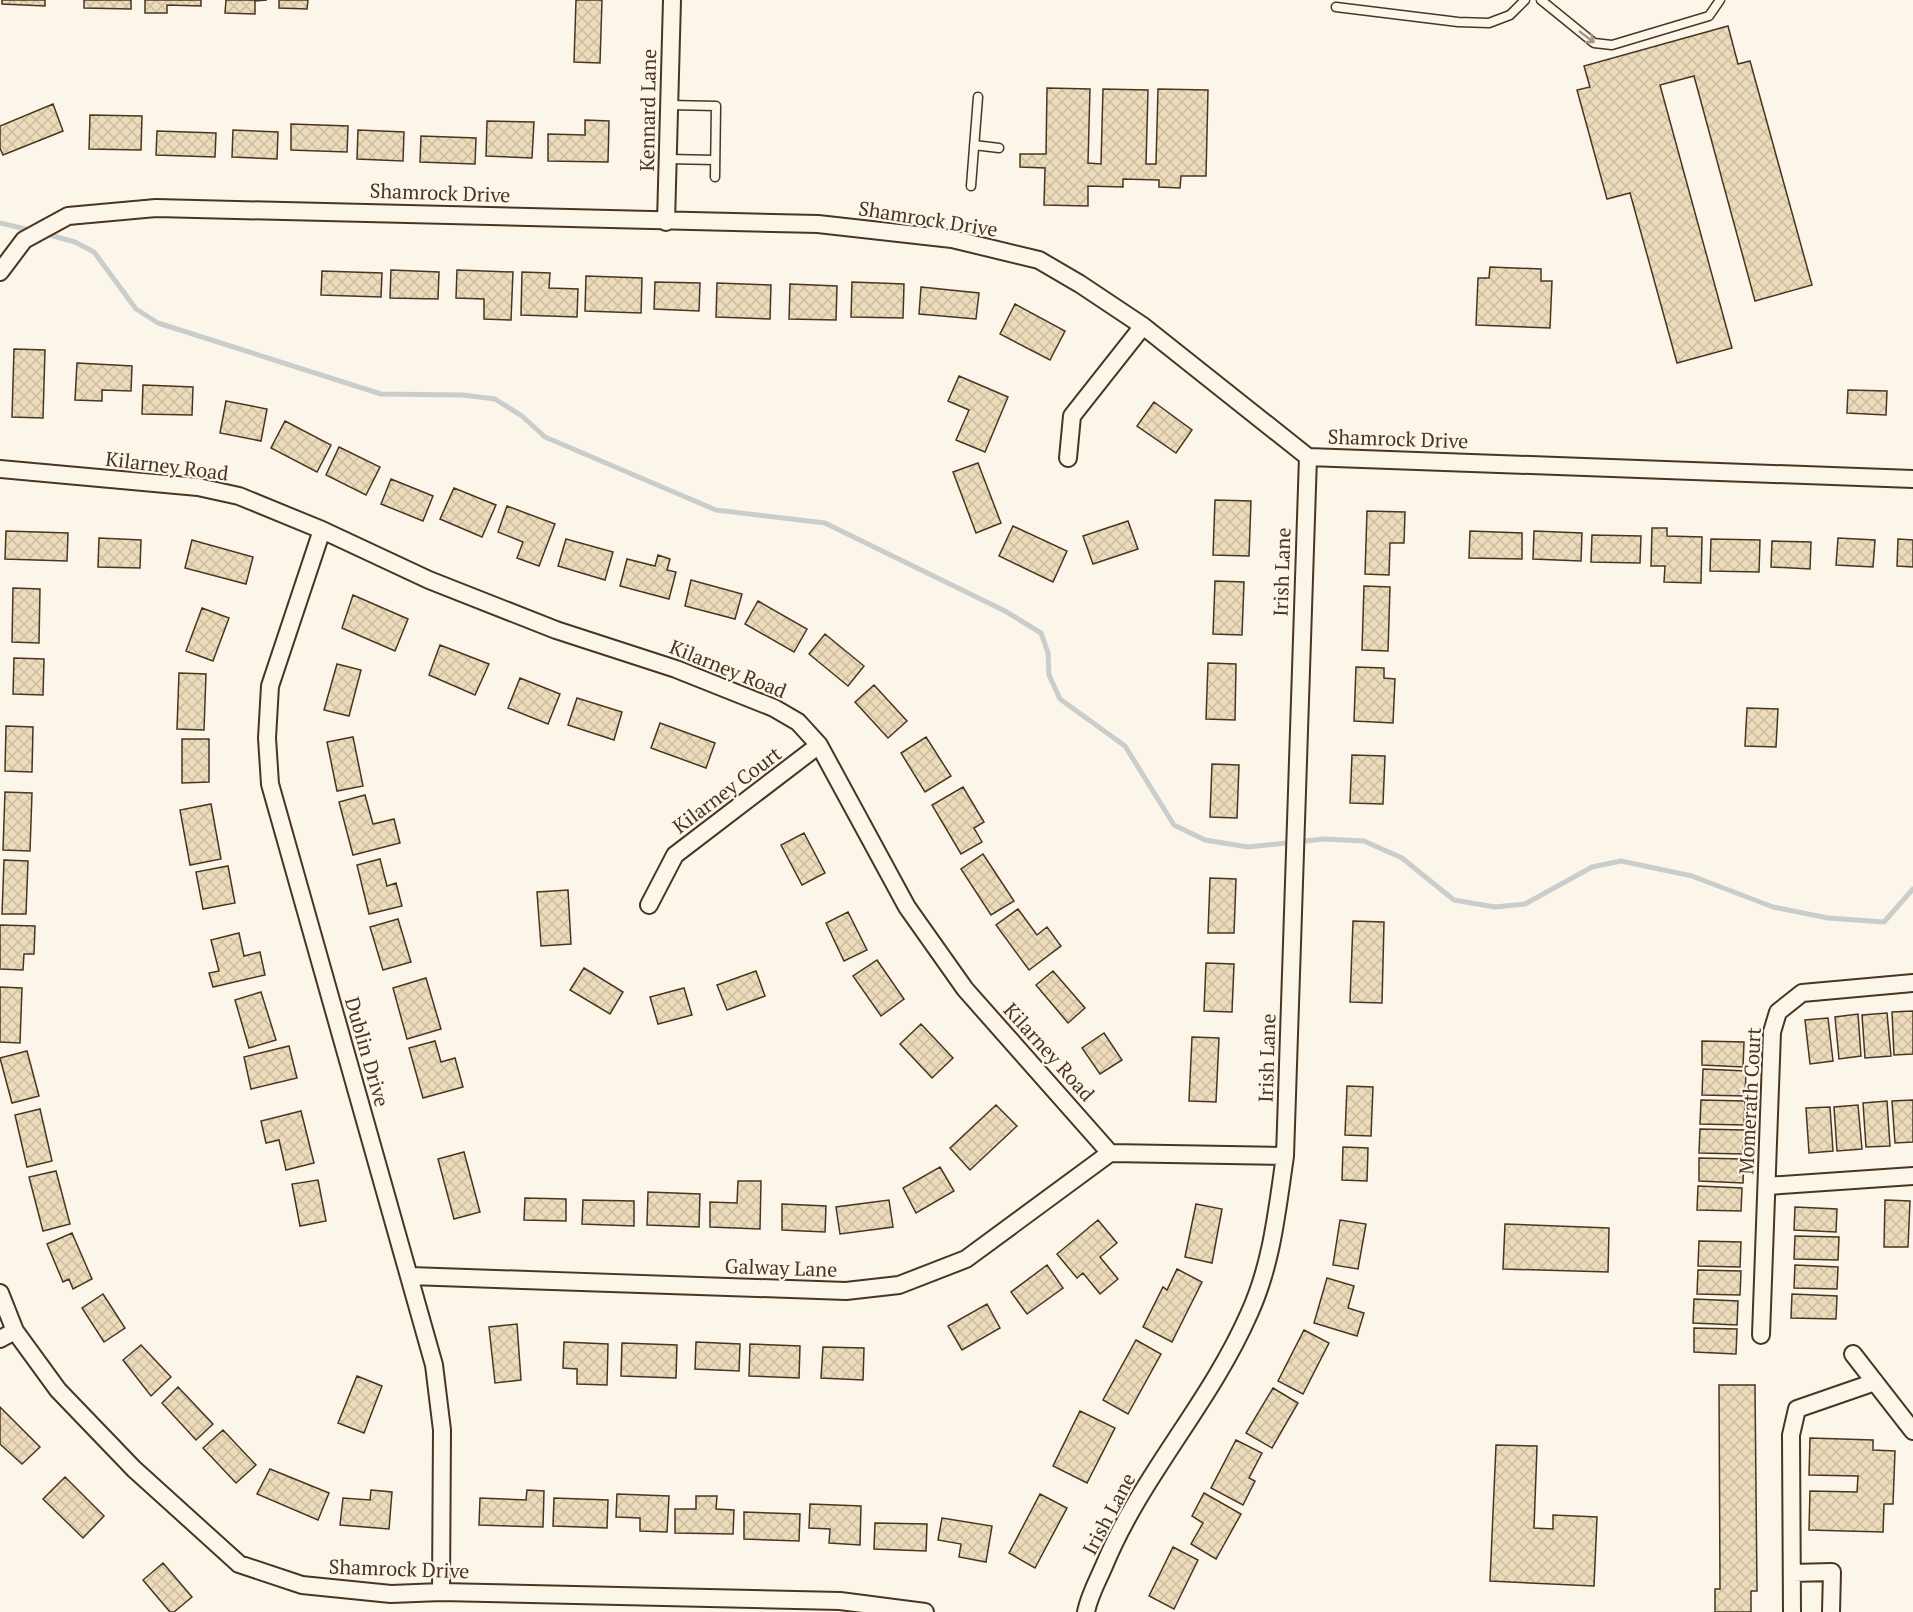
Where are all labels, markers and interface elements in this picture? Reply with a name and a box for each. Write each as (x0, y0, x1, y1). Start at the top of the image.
one-way arrow (1578, 30, 1594, 43)
street label: Kennard Lane (633, 48, 662, 171)
street label: Shamrock Drive (369, 177, 511, 208)
street label: Shamrock Drive (856, 194, 1000, 243)
street label: Shamrock Drive (1327, 423, 1469, 454)
street label: Kilarney Road (104, 445, 230, 486)
street label: Irish Lane (1266, 527, 1297, 617)
street label: Kilarney Road (666, 633, 791, 704)
street label: Kilarney Court (667, 740, 787, 839)
street label: Dublin Drive (339, 994, 396, 1110)
street label: Kilarney Road (998, 997, 1101, 1107)
street label: Irish Lane (1251, 1013, 1282, 1103)
street label: Momerath Court (1732, 1026, 1767, 1175)
street label: Galway Lane (724, 1252, 838, 1283)
street label: Irish Lane (1076, 1468, 1141, 1559)
street label: Shamrock Drive (328, 1553, 470, 1584)

